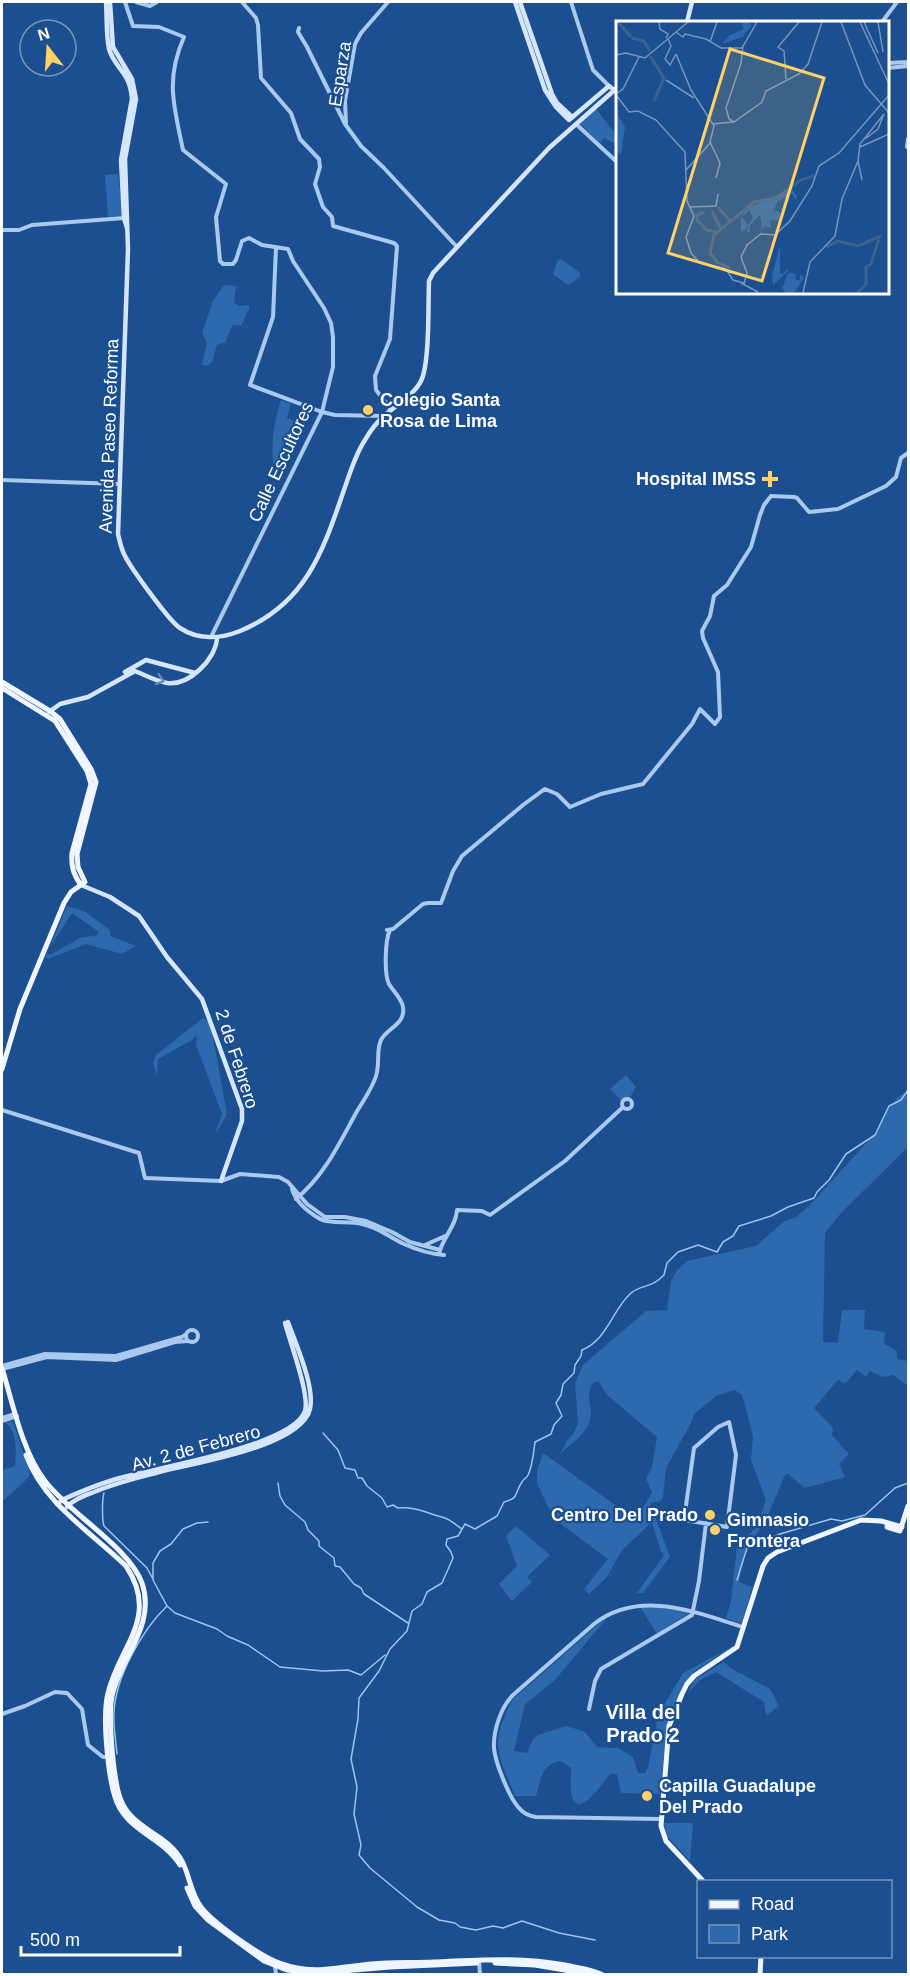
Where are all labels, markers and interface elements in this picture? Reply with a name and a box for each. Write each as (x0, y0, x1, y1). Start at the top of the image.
north arrow (18, 18, 78, 78)
inset map (616, 21, 889, 294)
text: N (36, 24, 52, 44)
street label: Esparza (325, 39, 355, 108)
street label: Avenida Paseo Reforma (96, 337, 122, 534)
place label: Colegio Santa Rosa de Lima (380, 390, 501, 431)
street label: Calle Escultores (244, 399, 318, 525)
marker: Colegio Santa Rosa de Lima (361, 403, 375, 417)
place label: Hospital IMSS (636, 469, 756, 489)
marker: Hospital IMSS (761, 470, 779, 488)
one-way arrow (154, 673, 165, 685)
street label: 2 de Febrero (212, 1007, 262, 1111)
street label: Av. 2 de Febrero (129, 1421, 263, 1475)
place label: Centro Del Prado (551, 1505, 698, 1525)
marker: Centro Del Prado (703, 1508, 717, 1522)
place label: Gimnasio Frontera (727, 1510, 809, 1551)
marker: Gimnasio Frontera (708, 1523, 722, 1537)
district label: Villa del Prado 2 (605, 1701, 681, 1746)
place label: Capilla Guadalupe Del Prado (659, 1776, 816, 1817)
marker: Capilla Guadalupe Del Prado (640, 1789, 654, 1803)
legend (697, 1880, 892, 1958)
text: Road (751, 1894, 794, 1914)
scale bar (21, 1919, 180, 1957)
text: Park (751, 1924, 789, 1944)
text: 500 m (30, 1930, 80, 1950)

